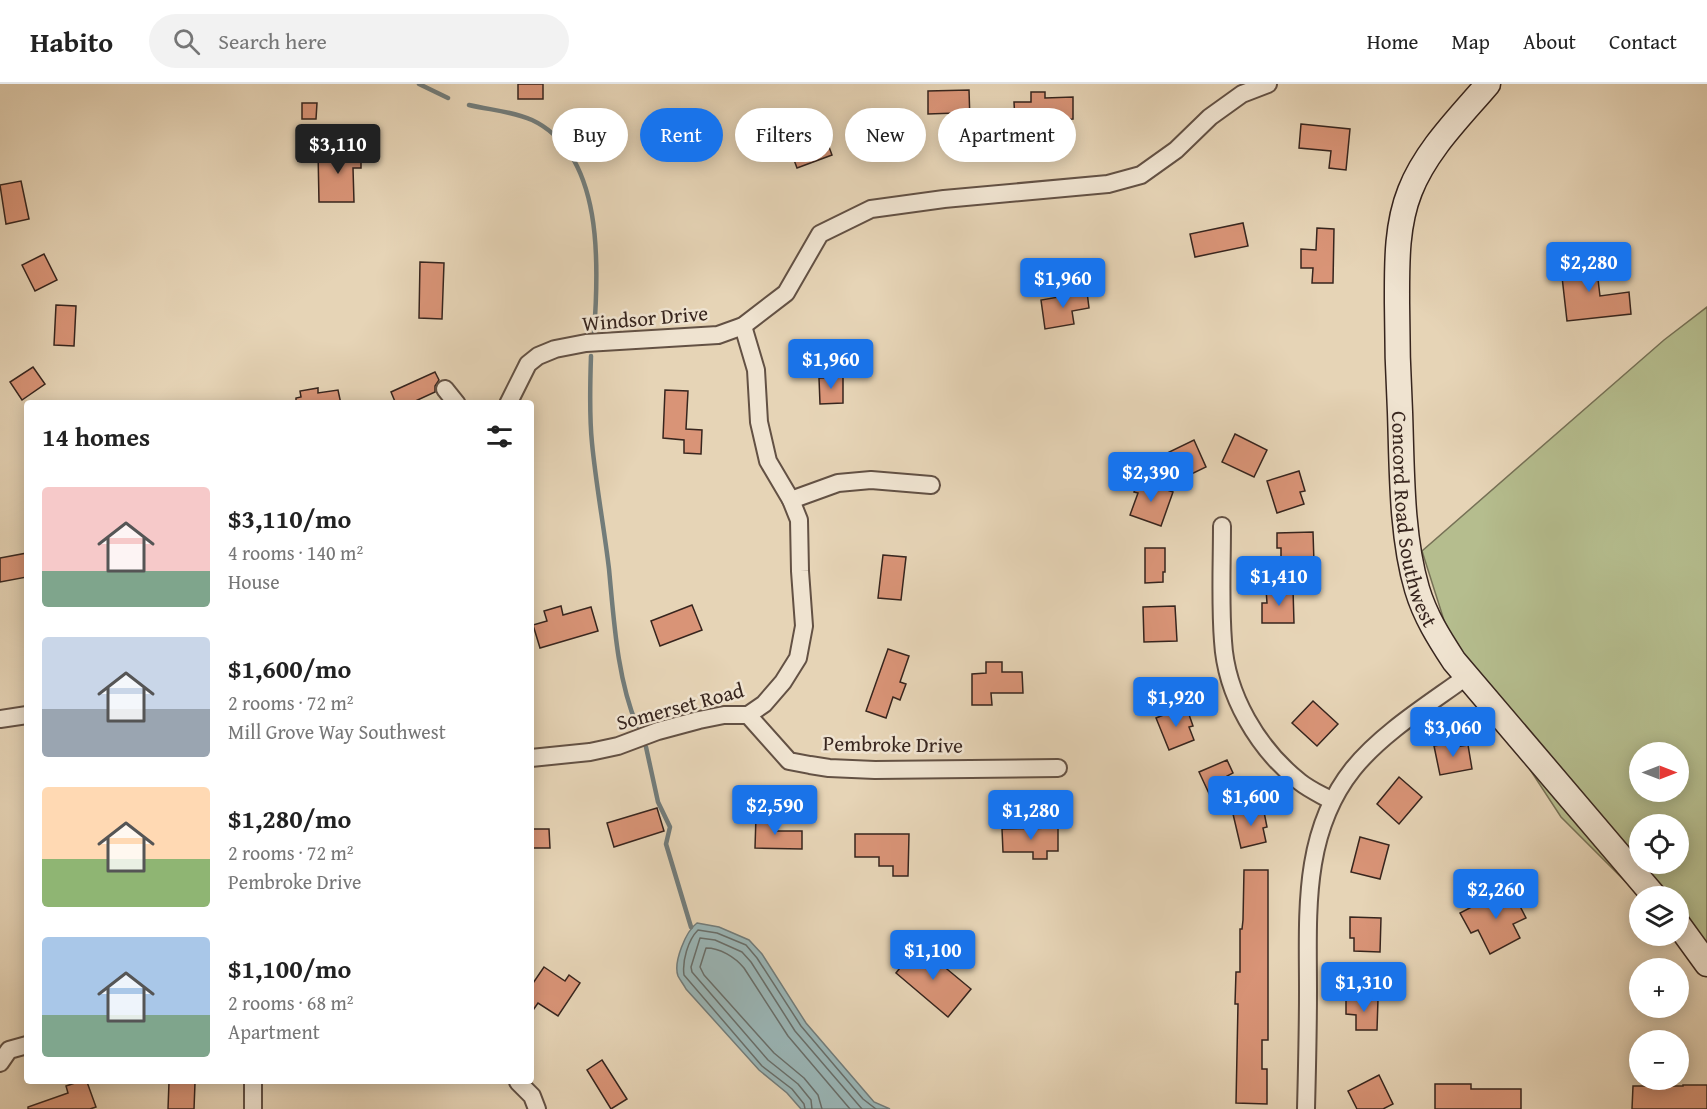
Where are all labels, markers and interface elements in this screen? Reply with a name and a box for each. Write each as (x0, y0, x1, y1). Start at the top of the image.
search box (149, 14, 569, 68)
text: Habito (30, 21, 113, 62)
icon: search (170, 25, 203, 58)
text: Search here (218, 25, 327, 57)
text: Home (1367, 26, 1418, 57)
text: Map (1451, 26, 1490, 57)
text: About (1523, 26, 1576, 57)
text: Contact (1609, 26, 1677, 57)
chip: Buy (552, 108, 628, 162)
chip: Rent (640, 108, 723, 162)
chip: Filters (735, 108, 833, 162)
chip: New (845, 108, 926, 162)
chip: Apartment (938, 108, 1076, 162)
pin: $3,110 (289, 124, 387, 175)
text: $3,110 (309, 129, 367, 158)
pin: $2,280 (1540, 242, 1638, 293)
text: $2,280 (1560, 247, 1618, 276)
pin: $1,960 (1014, 258, 1112, 309)
text: $1,960 (1034, 263, 1092, 292)
street label: Windsor Drive (581, 297, 709, 339)
pin: $1,960 (782, 339, 880, 390)
text: $1,960 (802, 344, 860, 373)
street label: Concord Road Southwest (1384, 411, 1446, 633)
text: 14 homes (42, 417, 150, 456)
icon: filters (483, 420, 516, 453)
pin: $2,390 (1102, 452, 1200, 503)
text: $2,390 (1122, 457, 1180, 486)
text: $3,110/mo (228, 499, 351, 538)
icon: home (90, 511, 162, 583)
text: 4 rooms · 140 m² (228, 538, 363, 567)
pin: $1,410 (1230, 556, 1328, 607)
text: $1,410 (1250, 561, 1308, 590)
text: House (228, 567, 280, 596)
text: $1,600/mo (228, 649, 351, 688)
icon: home (90, 661, 162, 733)
street label: Somerset Road (613, 674, 748, 738)
pin: $1,920 (1127, 677, 1225, 728)
text: $1,920 (1147, 682, 1205, 711)
text: 2 rooms · 72 m² (228, 688, 354, 717)
pin: $3,060 (1404, 707, 1502, 758)
text: $3,060 (1424, 712, 1482, 741)
text: Mill Grove Way Southwest (228, 717, 446, 746)
street label: Pembroke Drive (823, 727, 963, 761)
north arrow (1629, 742, 1689, 802)
map controls (1629, 742, 1689, 1090)
pin: $1,600 (1202, 776, 1300, 827)
text: $1,600 (1222, 781, 1280, 810)
pin: $2,590 (726, 785, 824, 836)
text: $2,590 (746, 790, 804, 819)
pin: $1,280 (982, 790, 1080, 841)
text: $1,280 (1002, 795, 1060, 824)
text: $1,280/mo (228, 799, 351, 838)
icon: home (90, 811, 162, 883)
button: locate (1629, 814, 1689, 874)
text: 2 rooms · 72 m² (228, 838, 354, 867)
text: Pembroke Drive (228, 867, 361, 896)
pin: $2,260 (1447, 869, 1545, 920)
text: $2,260 (1467, 874, 1525, 903)
button: layers (1629, 886, 1689, 946)
pin: $1,100 (884, 930, 982, 981)
text: $1,100 (904, 935, 962, 964)
text: $1,100/mo (228, 949, 351, 988)
button: + (1629, 958, 1689, 1018)
icon: home (90, 961, 162, 1033)
pin: $1,310 (1315, 962, 1413, 1013)
text: $1,310 (1335, 967, 1393, 996)
text: 2 rooms · 68 m² (228, 988, 354, 1017)
text: Apartment (228, 1017, 320, 1046)
button: − (1629, 1030, 1689, 1090)

